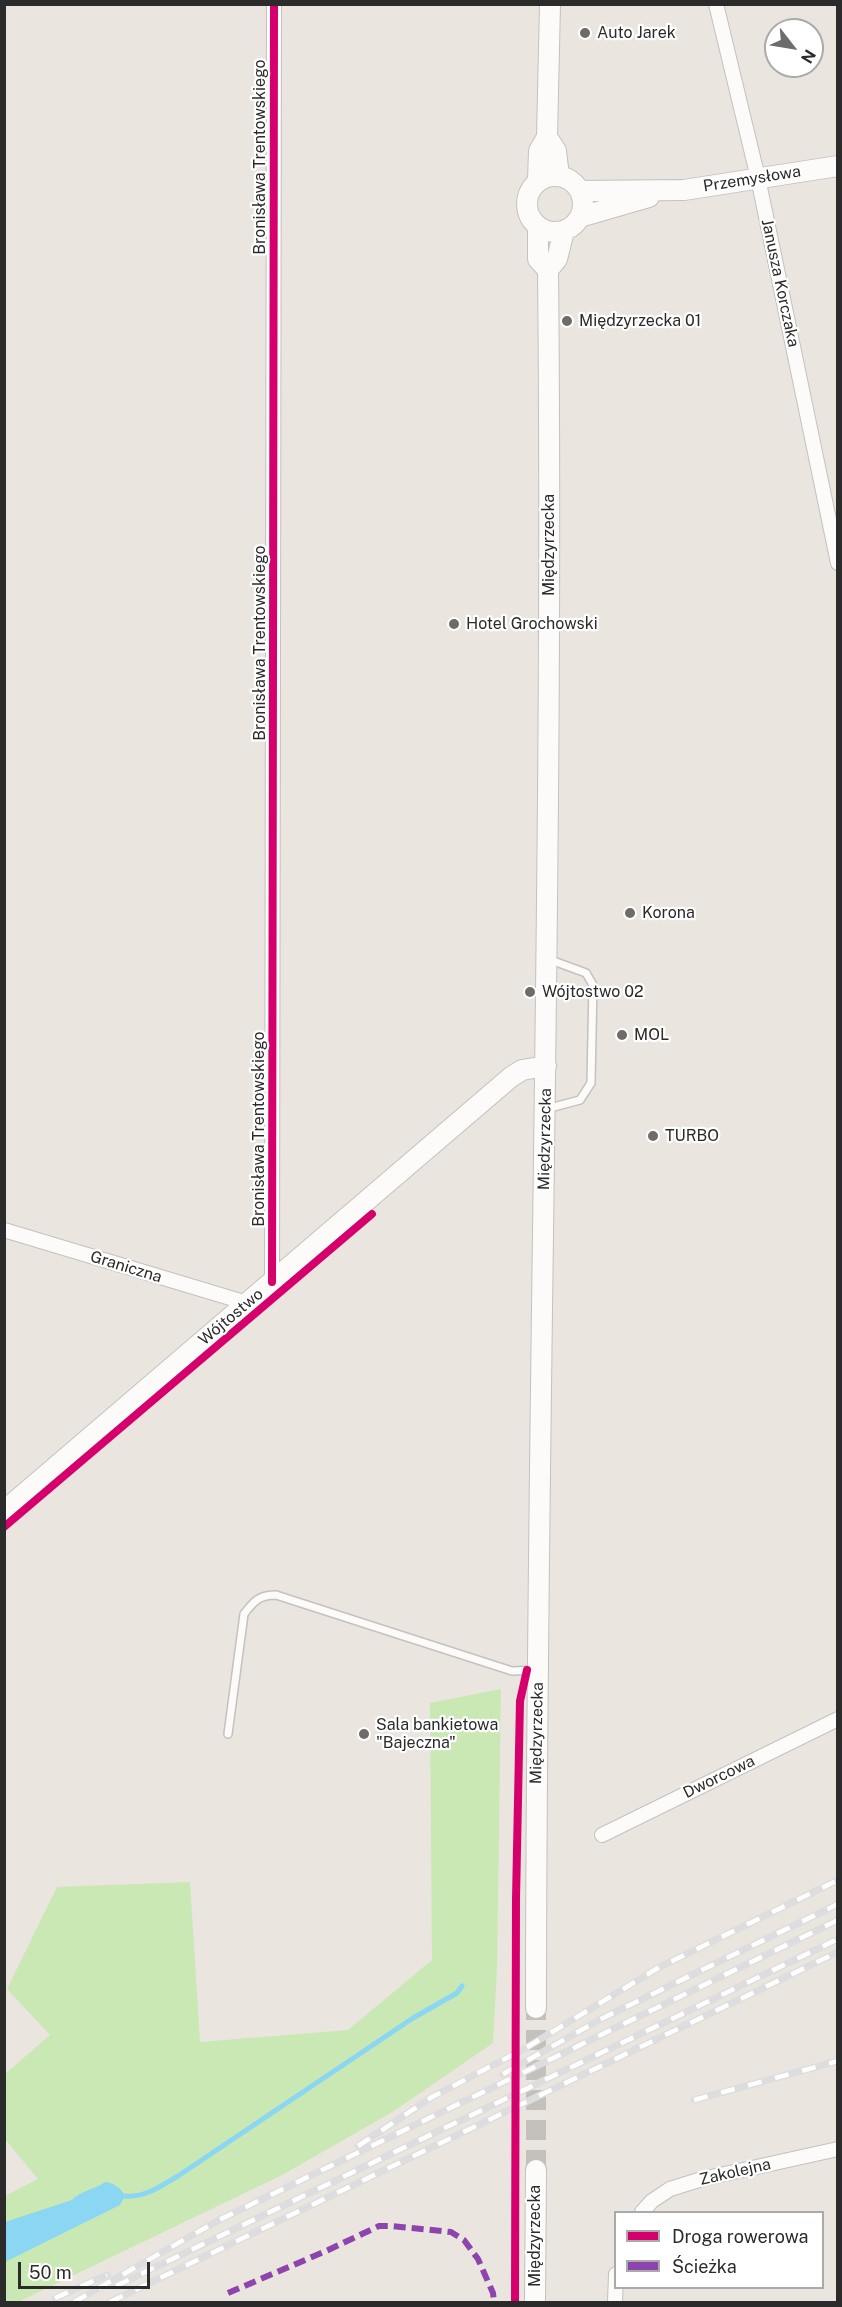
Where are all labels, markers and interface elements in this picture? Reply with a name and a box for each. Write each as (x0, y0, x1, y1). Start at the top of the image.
north arrow (764, 18, 824, 78)
place label: Auto Jarek (597, 23, 676, 43)
marker: Auto Jarek (578, 26, 592, 40)
text: N (797, 46, 820, 67)
street label: Bronisława Trentowskiego (250, 59, 270, 255)
street label: Przemysłowa (702, 162, 802, 196)
street label: Janusza Korczaka (757, 217, 803, 349)
place label: Międzyrzecka 01 (579, 311, 701, 331)
marker: Międzyrzecka 01 (560, 314, 574, 328)
street label: Międzyrzecka (539, 494, 559, 596)
street label: Bronisława Trentowskiego (250, 545, 270, 741)
place label: Hotel Grochowski (466, 614, 598, 634)
marker: Hotel Grochowski (447, 617, 461, 631)
place label: Korona (642, 903, 695, 923)
marker: Korona (623, 906, 637, 920)
place label: Wójtostwo 02 (542, 982, 644, 1002)
marker: Wójtostwo 02 (523, 985, 537, 999)
place label: MOL (634, 1025, 669, 1045)
marker: MOL (615, 1028, 629, 1042)
street label: Bronisława Trentowskiego (249, 1031, 269, 1227)
street label: Międzyrzecka (535, 1088, 555, 1190)
place label: TURBO (665, 1126, 719, 1146)
marker: TURBO (646, 1129, 660, 1143)
street label: Graniczna (88, 1247, 164, 1287)
street label: Wójtostwo (195, 1284, 267, 1350)
street label: Międzyrzecka (527, 1682, 547, 1784)
place label: Sala bankietowa "Bajeczna" (376, 1715, 498, 1753)
marker: Sala bankietowa "Bajeczna" (357, 1727, 371, 1741)
street label: Dworcowa (680, 1751, 758, 1803)
street label: Zakolejna (697, 2154, 773, 2190)
street label: Międzyrzecka (525, 2185, 545, 2287)
legend (614, 2211, 824, 2289)
text: Droga rowerowa (672, 2226, 808, 2247)
scale bar (21, 2250, 153, 2288)
text: Ścieżka (672, 2256, 737, 2277)
text: 50 m (29, 2262, 72, 2283)

